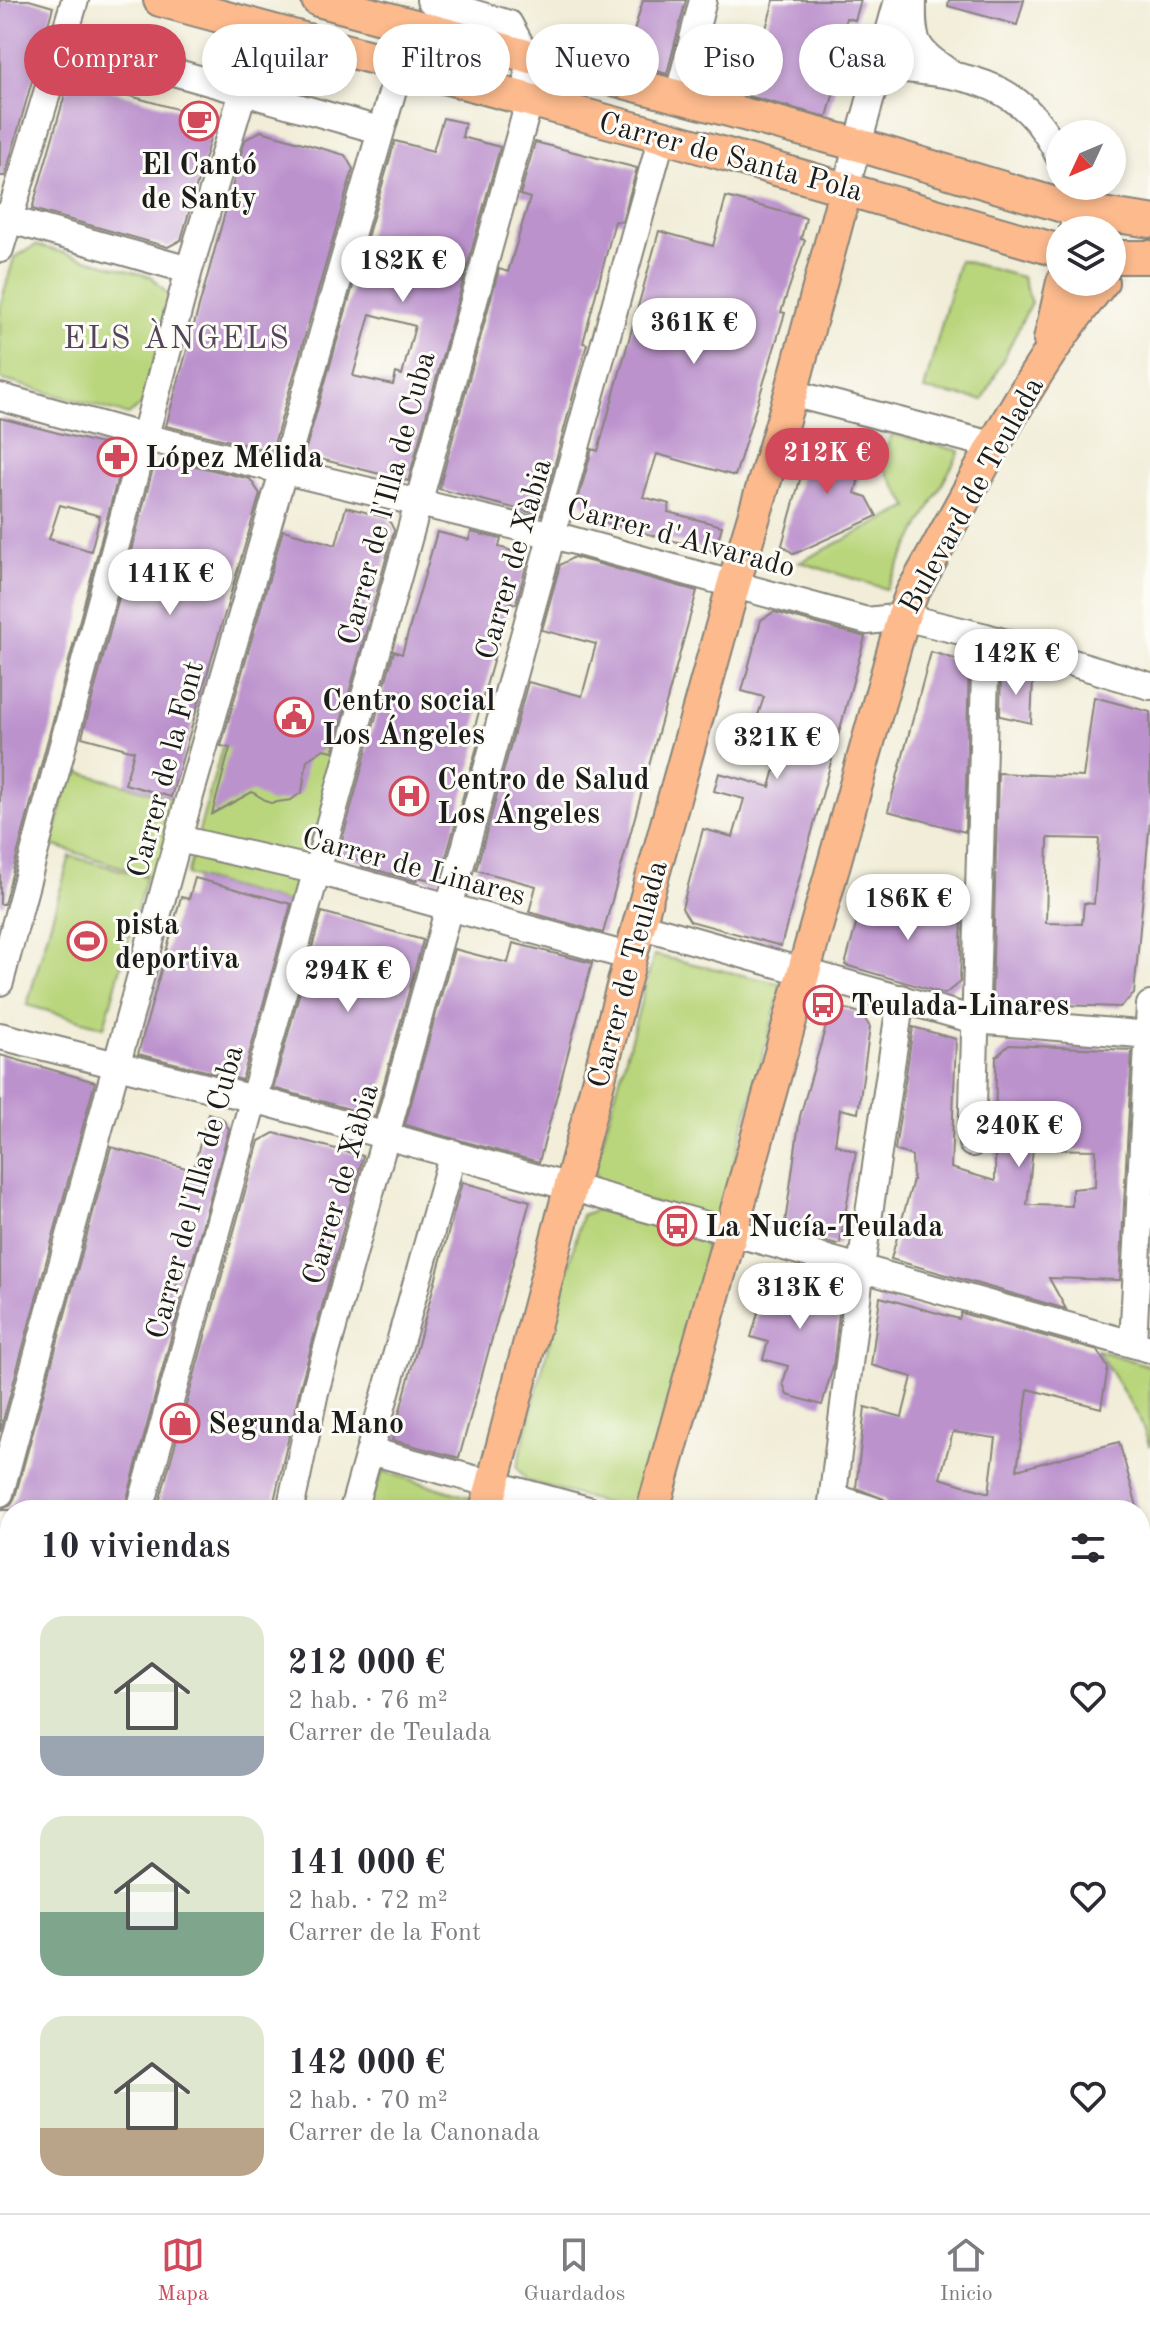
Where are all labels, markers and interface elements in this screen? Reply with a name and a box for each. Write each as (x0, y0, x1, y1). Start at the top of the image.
chip: Comprar (24, 24, 186, 96)
chip: Alquilar (202, 24, 357, 96)
chip: Filtros (373, 24, 510, 96)
chip: Nuevo (526, 24, 659, 96)
chip: Piso (675, 24, 783, 96)
chip: Casa (799, 24, 914, 96)
cafe icon: El Cantó de Santy (178, 100, 220, 142)
street label: Carrer de Santa Pola (595, 108, 866, 208)
north arrow (1046, 120, 1126, 200)
map controls (1046, 120, 1126, 296)
place label: El Cantó de Santy (141, 151, 257, 215)
button: layers (1046, 216, 1126, 296)
pin: 182K € (338, 236, 468, 304)
text: 182K € (359, 249, 447, 275)
pin: 361K € (629, 298, 759, 366)
text: 361K € (650, 311, 738, 337)
district label: ELS ÀNGELS (63, 318, 291, 356)
street label: Carrer de l'Illa de Cuba (334, 348, 442, 649)
street label: Bulevard de Teulada (895, 373, 1050, 619)
pin: 212K € (762, 428, 892, 496)
pharmacy icon: López Mélida (96, 436, 138, 478)
text: 212K € (783, 441, 871, 467)
place label: López Mélida (145, 444, 323, 474)
street label: Carrer de Xàbia (472, 456, 558, 663)
street label: Carrer d'Alvarado (563, 494, 798, 584)
pin: 141K € (105, 549, 235, 617)
text: 141K € (126, 562, 214, 588)
pin: 142K € (951, 629, 1081, 697)
text: 142K € (972, 642, 1060, 668)
street label: Carrer de la Font (124, 658, 210, 881)
place label: Centro social Los Ángeles (322, 687, 496, 751)
public building icon: Centro social Los Ángeles (273, 696, 315, 738)
pin: 321K € (712, 713, 842, 781)
text: 321K € (733, 726, 821, 752)
place label: Centro de Salud Los Ángeles (437, 766, 650, 830)
hospital icon: Centro de Salud Los Ángeles (388, 775, 430, 817)
street label: Carrer de Linares (298, 824, 529, 912)
street label: Carrer de Teulada (584, 857, 674, 1092)
pin: 186K € (843, 874, 973, 942)
text: 186K € (864, 887, 952, 913)
place label: pista deportiva (115, 911, 239, 975)
sports icon: pista deportiva (66, 920, 108, 962)
pin: 294K € (283, 946, 413, 1014)
text: 294K € (304, 959, 392, 985)
bus stop icon: Teulada-Linares (802, 984, 844, 1026)
place label: Teulada-Linares (851, 992, 1069, 1022)
street label: Carrer de l'Illa de Cuba (142, 1042, 250, 1343)
street label: Carrer de Xàbia (299, 1081, 385, 1288)
pin: 240K € (954, 1101, 1084, 1169)
text: 240K € (975, 1114, 1063, 1140)
bus stop icon: La Nucía-Teulada (656, 1205, 698, 1247)
place label: La Nucía-Teulada (705, 1213, 944, 1243)
pin: 313K € (735, 1263, 865, 1331)
text: 313K € (756, 1276, 844, 1302)
shop icon: Segunda Mano (159, 1402, 201, 1444)
place label: Segunda Mano (208, 1410, 404, 1440)
icon: filters (1066, 1526, 1110, 1570)
text: 10 viviendas (40, 1531, 230, 1565)
text: 212 000 € (288, 1647, 445, 1681)
icon: home (104, 1648, 200, 1744)
icon: heart (1066, 1674, 1110, 1718)
text: 2 hab. · 76 m² (288, 1688, 448, 1714)
text: Carrer de Teulada (288, 1720, 491, 1746)
text: 141 000 € (288, 1847, 445, 1881)
icon: home (104, 1848, 200, 1944)
icon: heart (1066, 1874, 1110, 1918)
text: 2 hab. · 72 m² (288, 1888, 448, 1914)
text: Carrer de la Font (288, 1920, 481, 1946)
text: 142 000 € (288, 2047, 445, 2081)
icon: home (104, 2048, 200, 2144)
icon: heart (1066, 2074, 1110, 2118)
text: 2 hab. · 70 m² (288, 2088, 448, 2114)
text: Carrer de la Canonada (288, 2120, 540, 2146)
tab: Mapa (157, 2233, 209, 2308)
tab: Guardados (523, 2233, 625, 2308)
tab: Inicio (940, 2233, 993, 2308)

